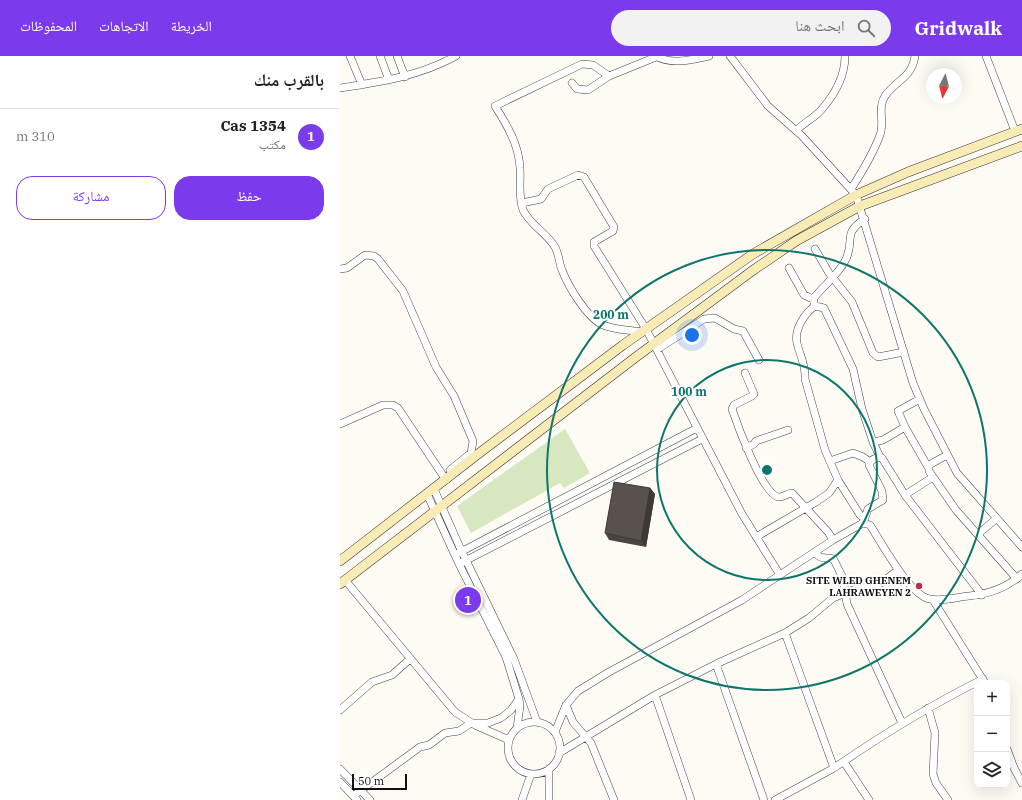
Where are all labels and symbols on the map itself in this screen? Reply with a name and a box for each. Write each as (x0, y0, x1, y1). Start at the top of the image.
north arrow (926, 68, 962, 104)
text: 200 m (593, 307, 629, 322)
your location (682, 325, 702, 345)
text: 100 m (671, 384, 707, 399)
centre of rings (760, 463, 774, 477)
place label: SITE WLED GHENEM LAHRAWEYEN 2 (806, 574, 911, 599)
marker: SITE WLED GHENEM LAHRAWEYEN 2 (914, 581, 924, 591)
pin: 1 (455, 585, 481, 615)
scale bar (352, 772, 407, 791)

